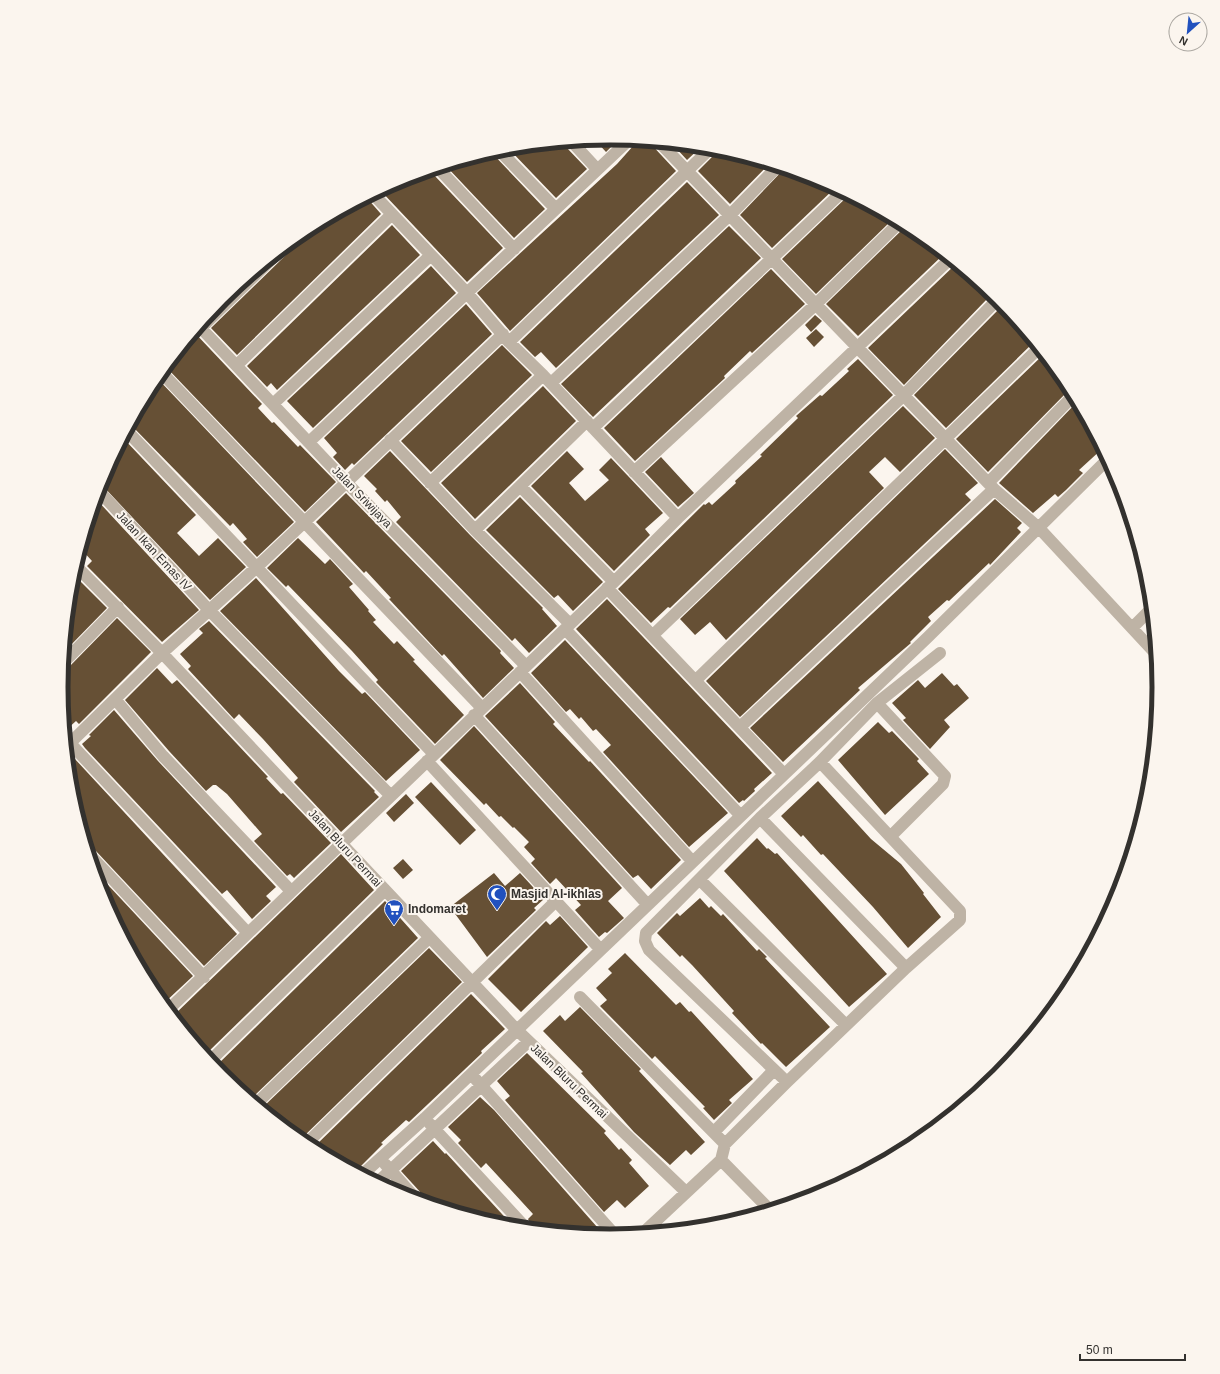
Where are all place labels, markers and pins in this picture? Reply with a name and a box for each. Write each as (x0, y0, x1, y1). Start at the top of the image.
mosque icon: Masjid Al-ikhlas (486, 883, 508, 911)
place label: Masjid Al-ikhlas (511, 887, 602, 901)
supermarket icon: Indomaret (383, 898, 405, 926)
place label: Indomaret (408, 902, 466, 916)

